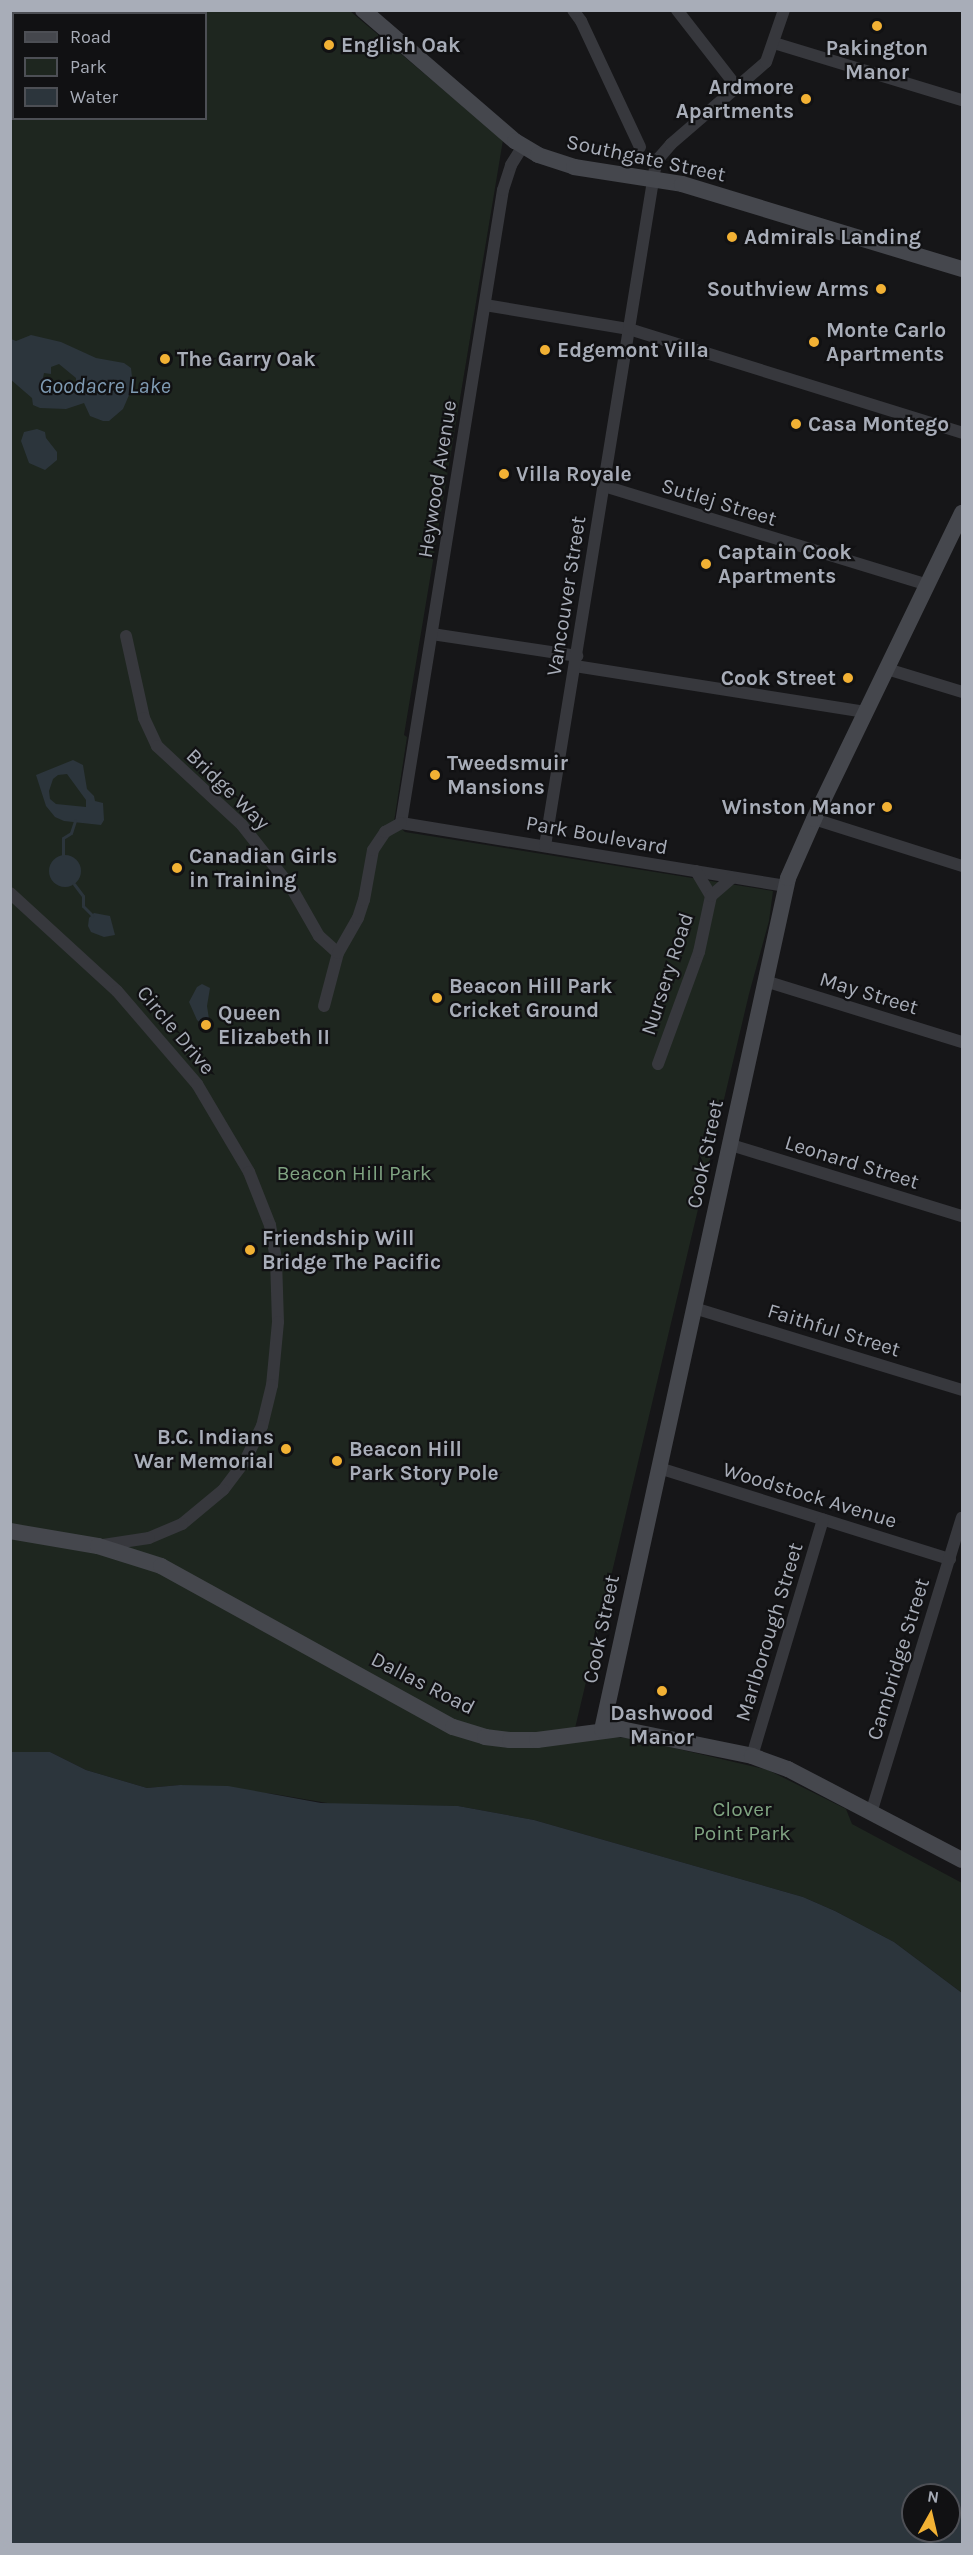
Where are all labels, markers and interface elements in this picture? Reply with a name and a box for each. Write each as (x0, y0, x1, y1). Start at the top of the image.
legend (12, 12, 207, 120)
marker: Pakington Manor (870, 19, 884, 33)
text: Road (70, 26, 111, 48)
place label: English Oak (341, 32, 460, 58)
place label: Pakington Manor (826, 35, 928, 85)
marker: English Oak (322, 38, 336, 52)
text: Park (70, 56, 107, 78)
place label: Ardmore Apartments (676, 74, 794, 124)
text: Water (70, 86, 118, 108)
marker: Ardmore Apartments (799, 92, 813, 106)
street label: Southgate Street (564, 129, 728, 187)
place label: Admirals Landing (744, 224, 921, 250)
marker: Admirals Landing (725, 230, 739, 244)
place label: Southview Arms (707, 276, 869, 302)
marker: Southview Arms (874, 282, 888, 296)
place label: Monte Carlo Apartments (826, 317, 946, 367)
marker: Monte Carlo Apartments (807, 335, 821, 349)
place label: Edgemont Villa (557, 337, 709, 363)
marker: Edgemont Villa (538, 343, 552, 357)
place label: The Garry Oak (177, 346, 316, 372)
marker: The Garry Oak (158, 352, 172, 366)
water label: Goodacre Lake (39, 374, 171, 400)
street label: Heywood Avenue (412, 398, 462, 560)
place label: Casa Montego (808, 411, 949, 437)
marker: Casa Montego (789, 417, 803, 431)
place label: Villa Royale (516, 461, 632, 487)
marker: Villa Royale (497, 467, 511, 481)
street label: Sutlej Street (658, 473, 780, 531)
street label: Vancouver Street (541, 514, 591, 678)
place label: Captain Cook Apartments (718, 539, 852, 589)
marker: Captain Cook Apartments (699, 557, 713, 571)
place label: Cook Street (721, 665, 836, 691)
marker: Cook Street (841, 671, 855, 685)
street label: Bridge Way (181, 743, 275, 835)
place label: Tweedsmuir Mansions (447, 750, 568, 800)
marker: Tweedsmuir Mansions (428, 768, 442, 782)
place label: Winston Manor (722, 794, 875, 820)
marker: Winston Manor (880, 800, 894, 814)
street label: Park Boulevard (524, 810, 670, 860)
place label: Canadian Girls in Training (189, 843, 337, 893)
marker: Canadian Girls in Training (170, 861, 184, 875)
street label: Nursery Road (635, 910, 699, 1038)
street label: May Street (817, 966, 921, 1020)
place label: Beacon Hill Park Cricket Ground (449, 973, 612, 1023)
street label: Circle Drive (132, 980, 220, 1080)
marker: Beacon Hill Park Cricket Ground (430, 991, 444, 1005)
place label: Queen Elizabeth II (218, 1000, 330, 1050)
marker: Queen Elizabeth II (199, 1018, 213, 1032)
street label: Cook Street (681, 1097, 729, 1211)
street label: Leonard Street (782, 1130, 922, 1194)
park label: Beacon Hill Park (276, 1160, 432, 1186)
place label: Friendship Will Bridge The Pacific (262, 1225, 441, 1275)
marker: Friendship Will Bridge The Pacific (243, 1243, 257, 1257)
street label: Faithful Street (765, 1298, 903, 1362)
place label: B.C. Indians War Memorial (134, 1424, 274, 1474)
place label: Beacon Hill Park Story Pole (349, 1436, 499, 1486)
marker: B.C. Indians War Memorial (279, 1442, 293, 1456)
marker: Beacon Hill Park Story Pole (330, 1454, 344, 1468)
street label: Woodstock Avenue (720, 1457, 900, 1533)
street label: Marlborough Street (730, 1540, 808, 1724)
street label: Cook Street (577, 1572, 625, 1686)
street label: Cambridge Street (861, 1575, 935, 1743)
street label: Dallas Road (367, 1646, 479, 1720)
marker: Dashwood Manor (655, 1684, 669, 1698)
place label: Dashwood Manor (610, 1700, 714, 1750)
park label: Clover Point Park (693, 1796, 791, 1846)
north arrow (901, 2483, 961, 2543)
text: N (926, 2486, 940, 2507)

